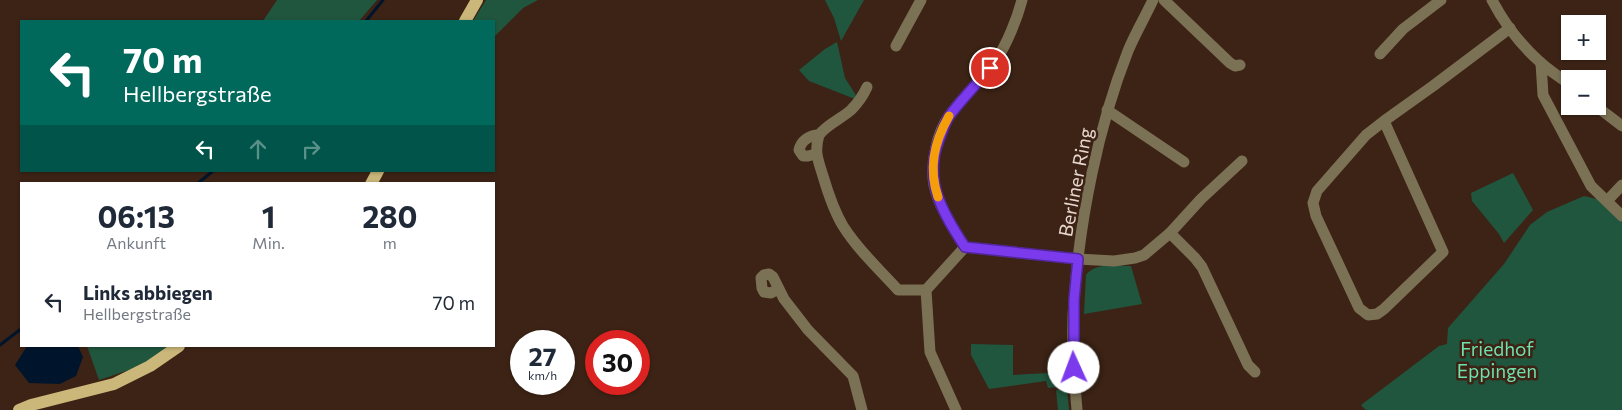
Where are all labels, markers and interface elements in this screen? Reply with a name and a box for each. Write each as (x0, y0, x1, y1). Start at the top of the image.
map controls (1561, 15, 1606, 115)
button: + (1561, 15, 1606, 60)
text: 70 m (123, 37, 203, 80)
icon: left (40, 40, 105, 105)
pin (969, 47, 1011, 89)
icon: arrive (976, 54, 1004, 82)
button: − (1561, 70, 1606, 115)
text: Hellbergstraße (123, 80, 272, 107)
street label: Berliner Ring (1053, 126, 1097, 238)
icon: left (191, 135, 219, 163)
icon: ahead (244, 135, 272, 163)
icon: right (297, 135, 325, 163)
text: 06:13 (97, 197, 175, 234)
text: 1 (262, 197, 275, 234)
text: 280 (362, 197, 418, 234)
text: Ankunft (106, 233, 166, 252)
text: Min. (252, 233, 285, 252)
text: m (383, 233, 397, 252)
text: Links abbiegen (83, 281, 213, 304)
icon: left (40, 288, 68, 316)
text: 70 m (432, 291, 475, 314)
text: Hellbergstraße (83, 304, 191, 323)
speed limit sign: 30 (585, 330, 650, 395)
park label: Friedhof Eppingen (1457, 337, 1537, 382)
text: 27 (529, 341, 556, 371)
position arrow (1047, 341, 1099, 393)
text: km/h (528, 368, 557, 382)

